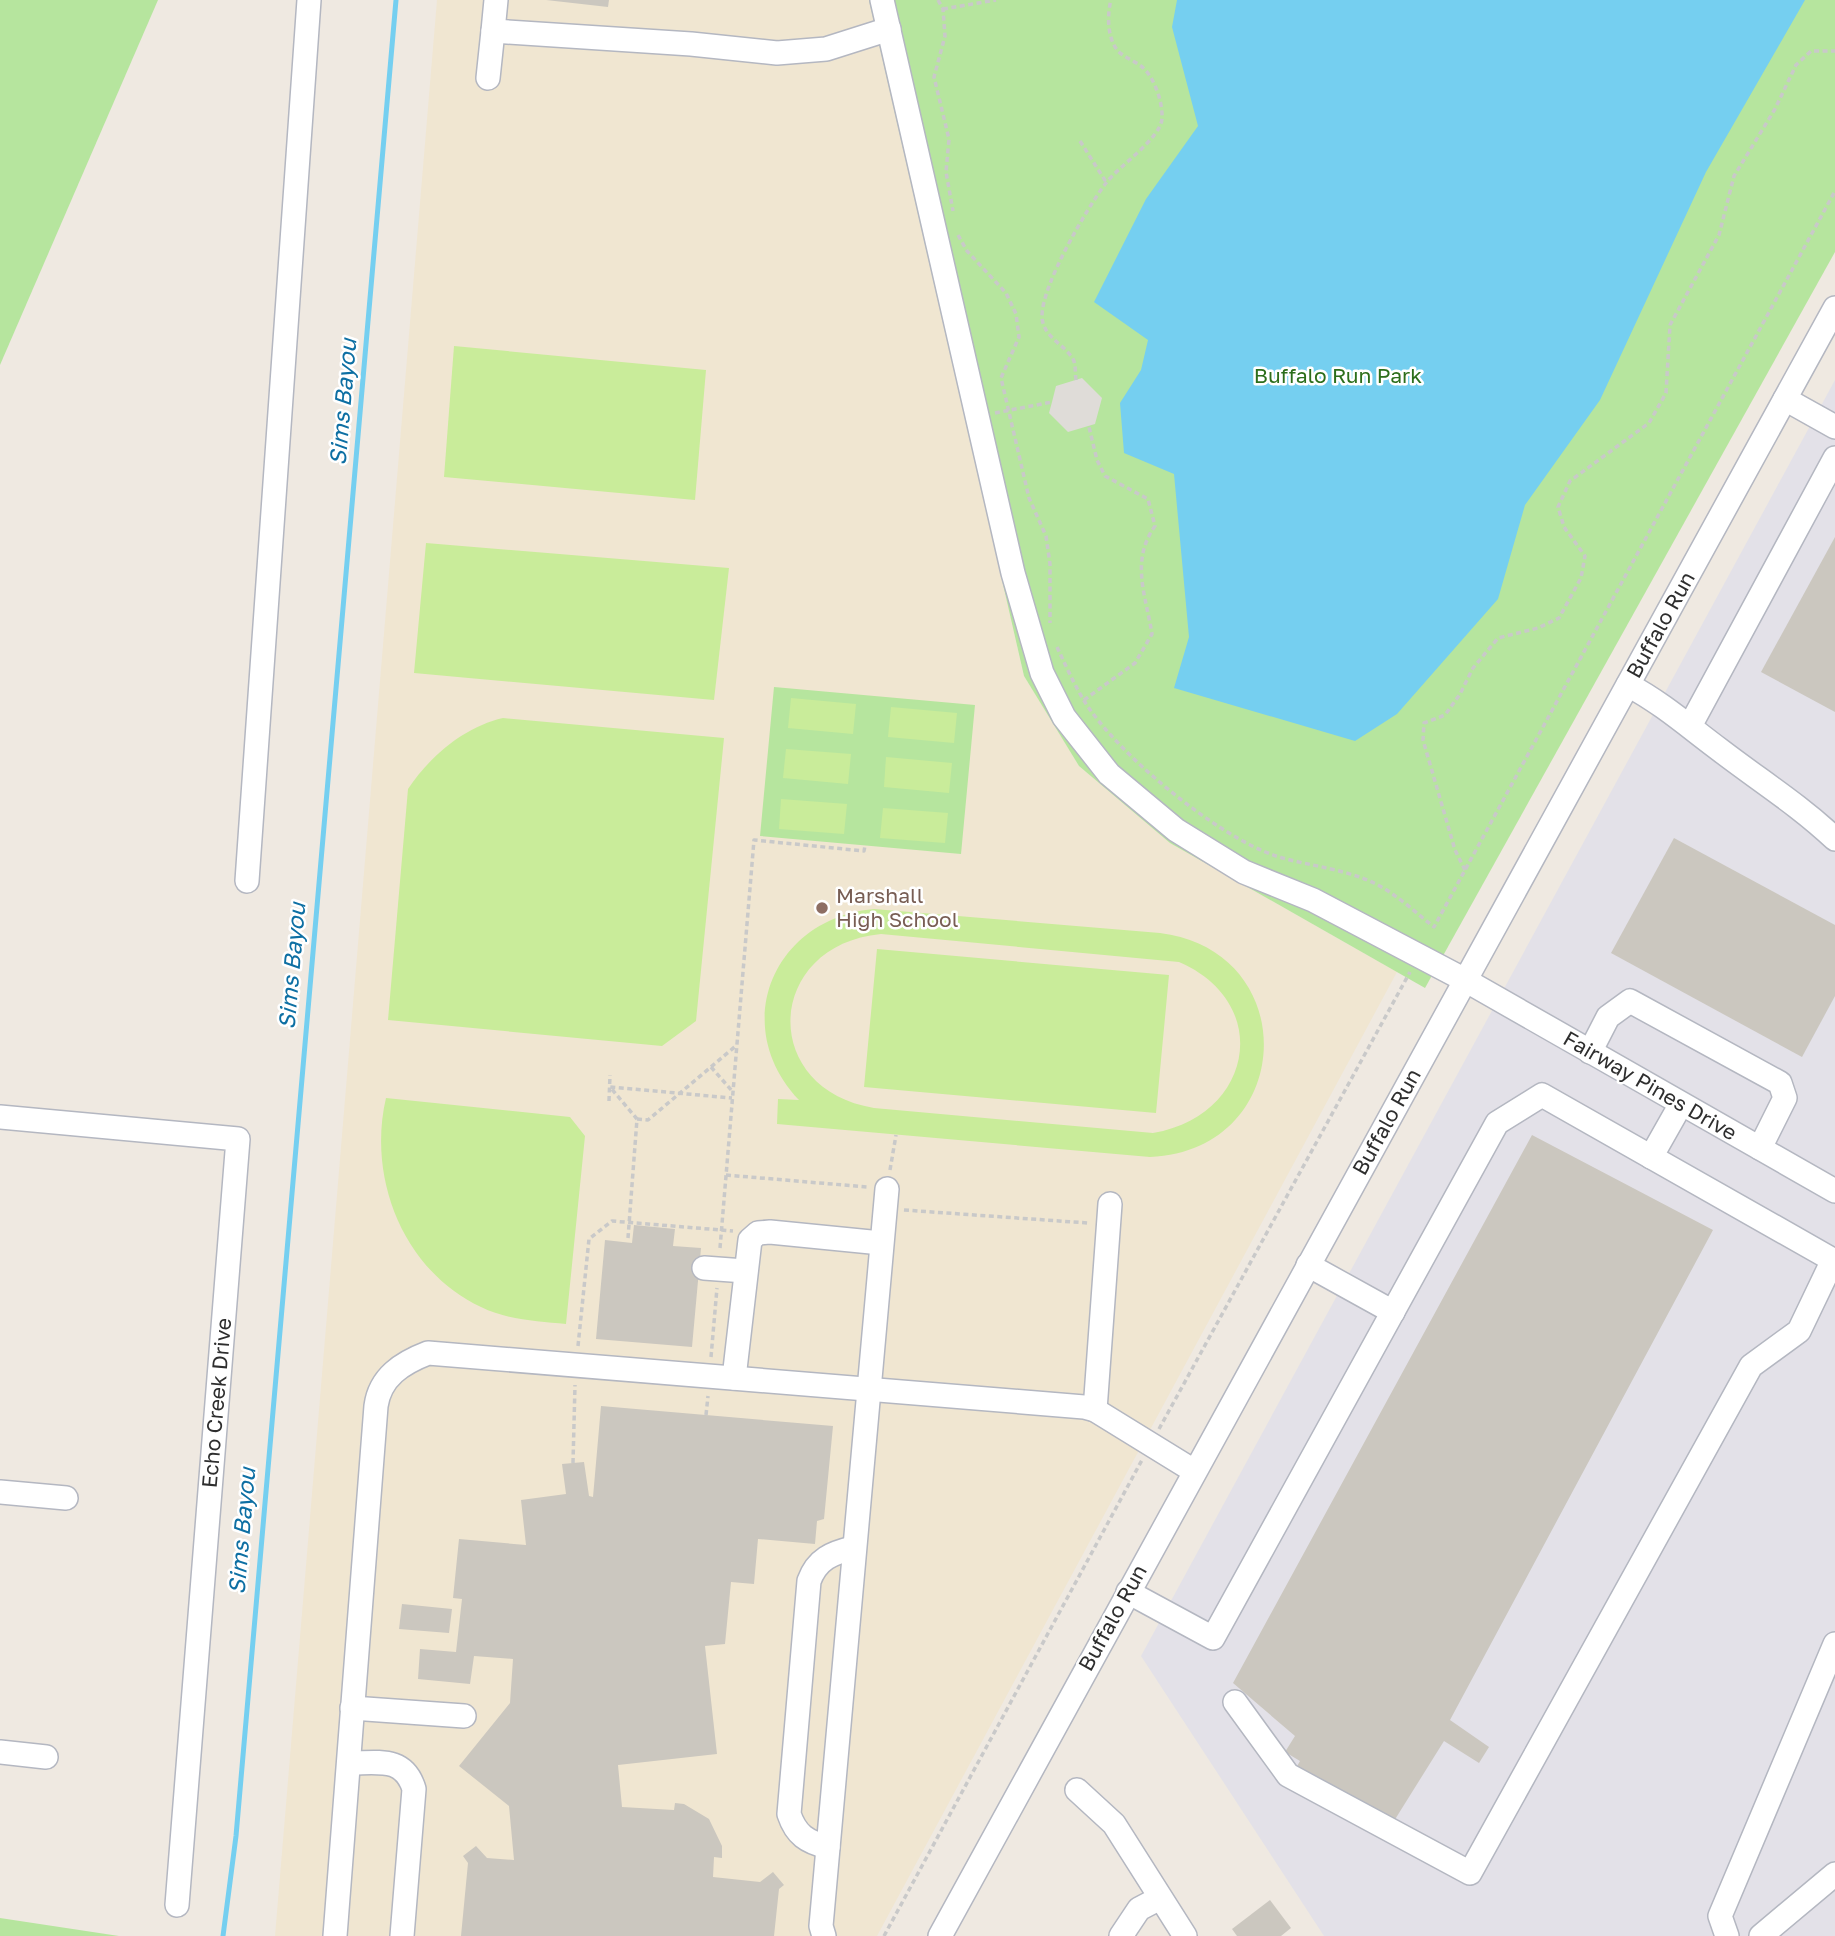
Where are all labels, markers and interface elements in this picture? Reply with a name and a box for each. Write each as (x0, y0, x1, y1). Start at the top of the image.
water label: Sims Bayou (323, 335, 362, 467)
park label: Buffalo Run Park (1254, 362, 1422, 388)
street label: Buffalo Run (1620, 567, 1700, 682)
place label: Marshall High School (836, 882, 958, 932)
water label: Sims Bayou (272, 899, 311, 1031)
marker: Marshall High School (814, 900, 830, 916)
street label: Fairway Pines Drive (1559, 1025, 1742, 1145)
street label: Buffalo Run (1346, 1064, 1426, 1179)
street label: Echo Creek Drive (196, 1317, 236, 1489)
water label: Sims Bayou (222, 1464, 261, 1596)
street label: Buffalo Run (1072, 1560, 1152, 1675)

